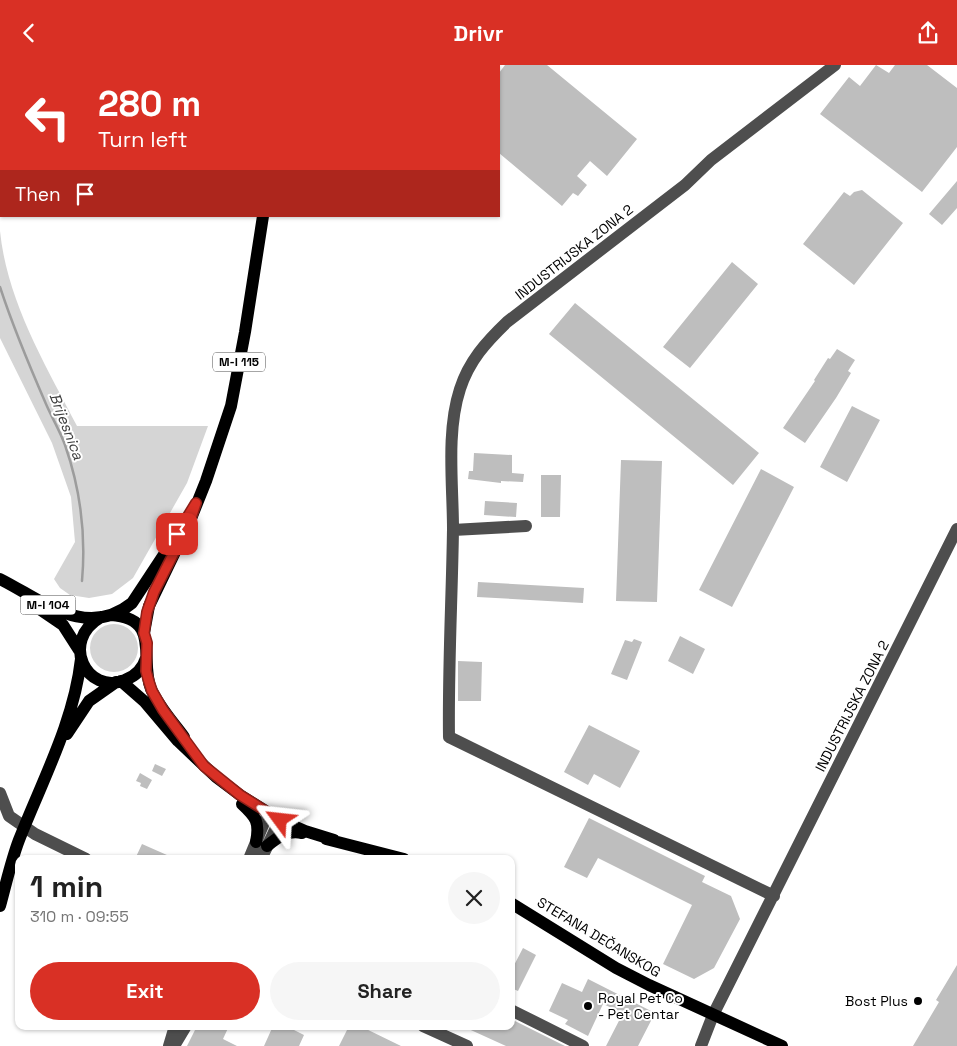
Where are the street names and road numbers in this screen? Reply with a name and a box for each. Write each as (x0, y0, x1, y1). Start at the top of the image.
street label: INDUSTRIJSKA ZONA 2 (511, 200, 637, 304)
road number: M-I 115 (213, 353, 265, 371)
road number: M-I 104 (20, 595, 76, 615)
street label: INDUSTRIJSKA ZONA 2 (811, 637, 893, 775)
street label: STEFANA DEČANSKOG (534, 893, 664, 981)

